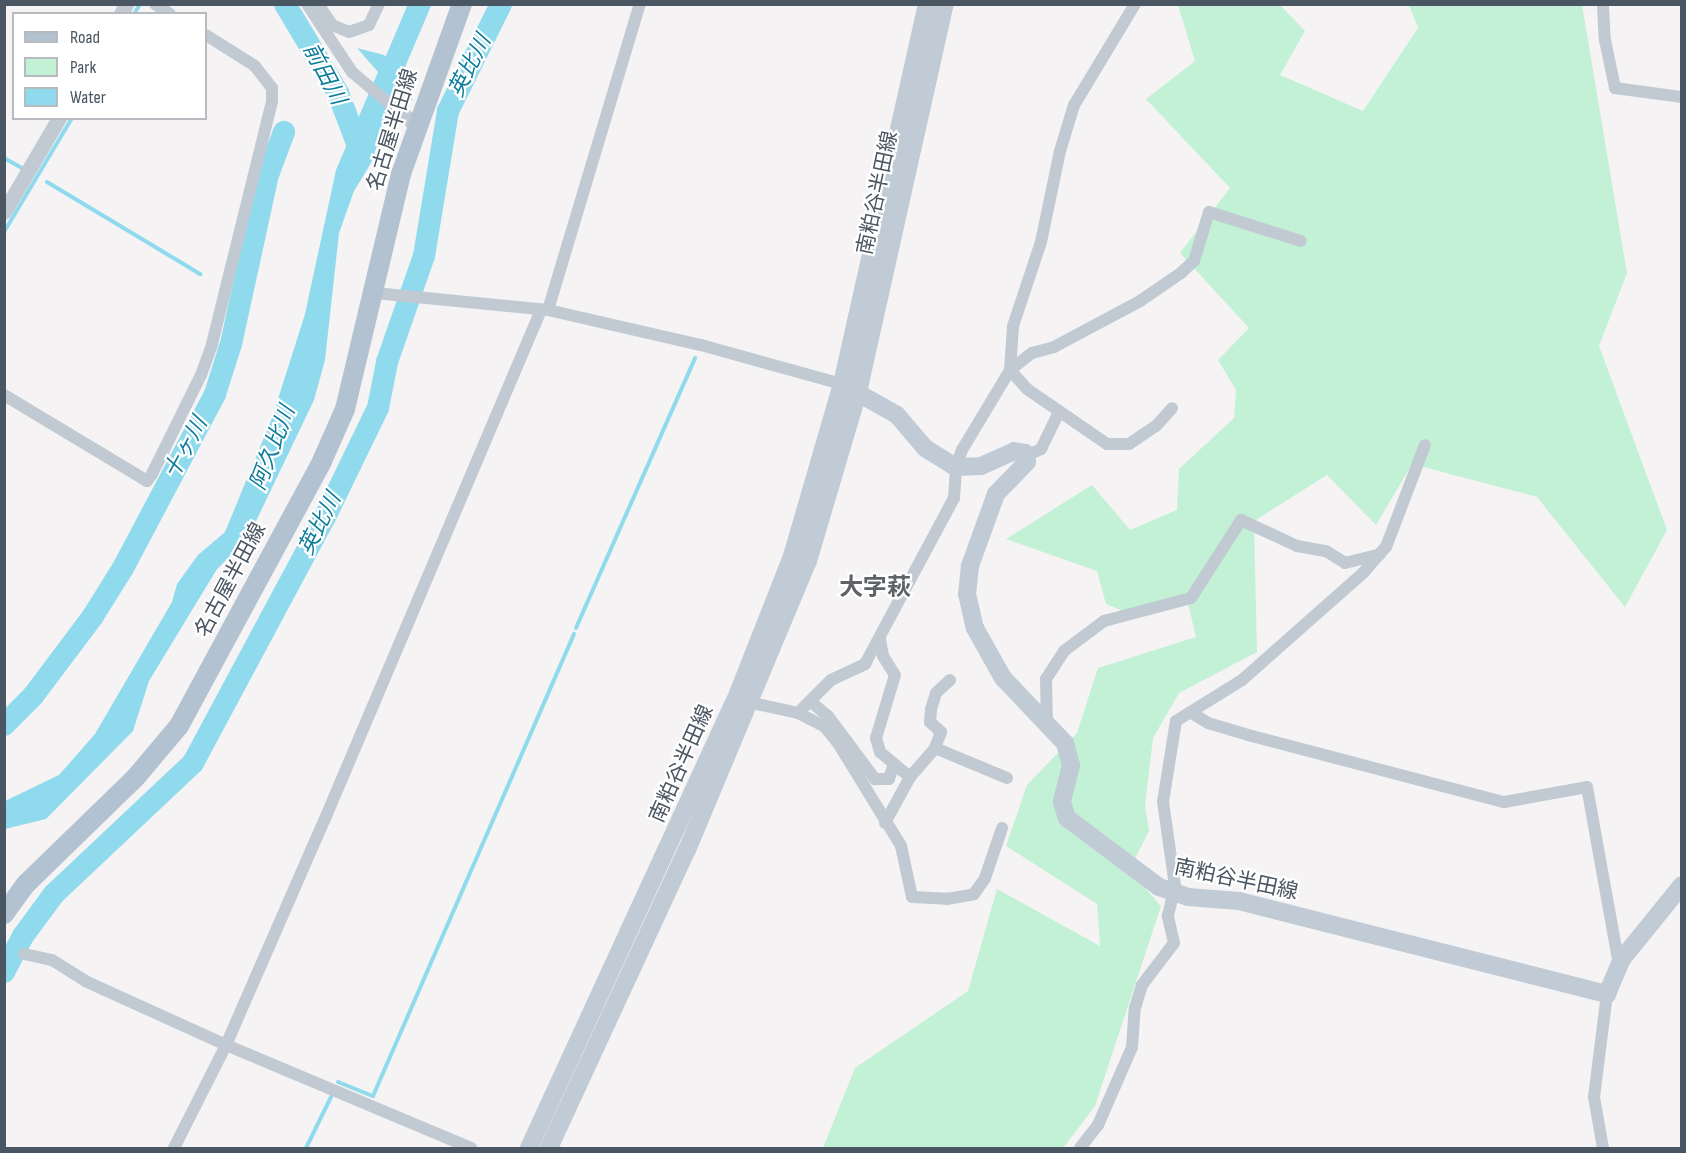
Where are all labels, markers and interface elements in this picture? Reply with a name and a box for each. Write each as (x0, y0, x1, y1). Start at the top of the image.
legend (12, 12, 207, 120)
text: Road (70, 27, 100, 48)
water label: 英比川 (443, 31, 497, 101)
water label: 前田川 (297, 39, 351, 109)
text: Park (70, 57, 96, 78)
street label: 名古屋半田線 (363, 66, 423, 194)
text: Water (70, 87, 106, 108)
street label: 南粕谷半田線 (853, 129, 903, 257)
water label: 阿久比川 (245, 402, 301, 494)
water label: 十ヶ川 (159, 413, 213, 483)
water label: 英比川 (293, 489, 347, 559)
street label: 名古屋半田線 (190, 518, 272, 642)
district label: 大字萩 (839, 574, 911, 602)
street label: 南粕谷半田線 (645, 701, 719, 827)
street label: 南粕谷半田線 (1172, 855, 1300, 905)

